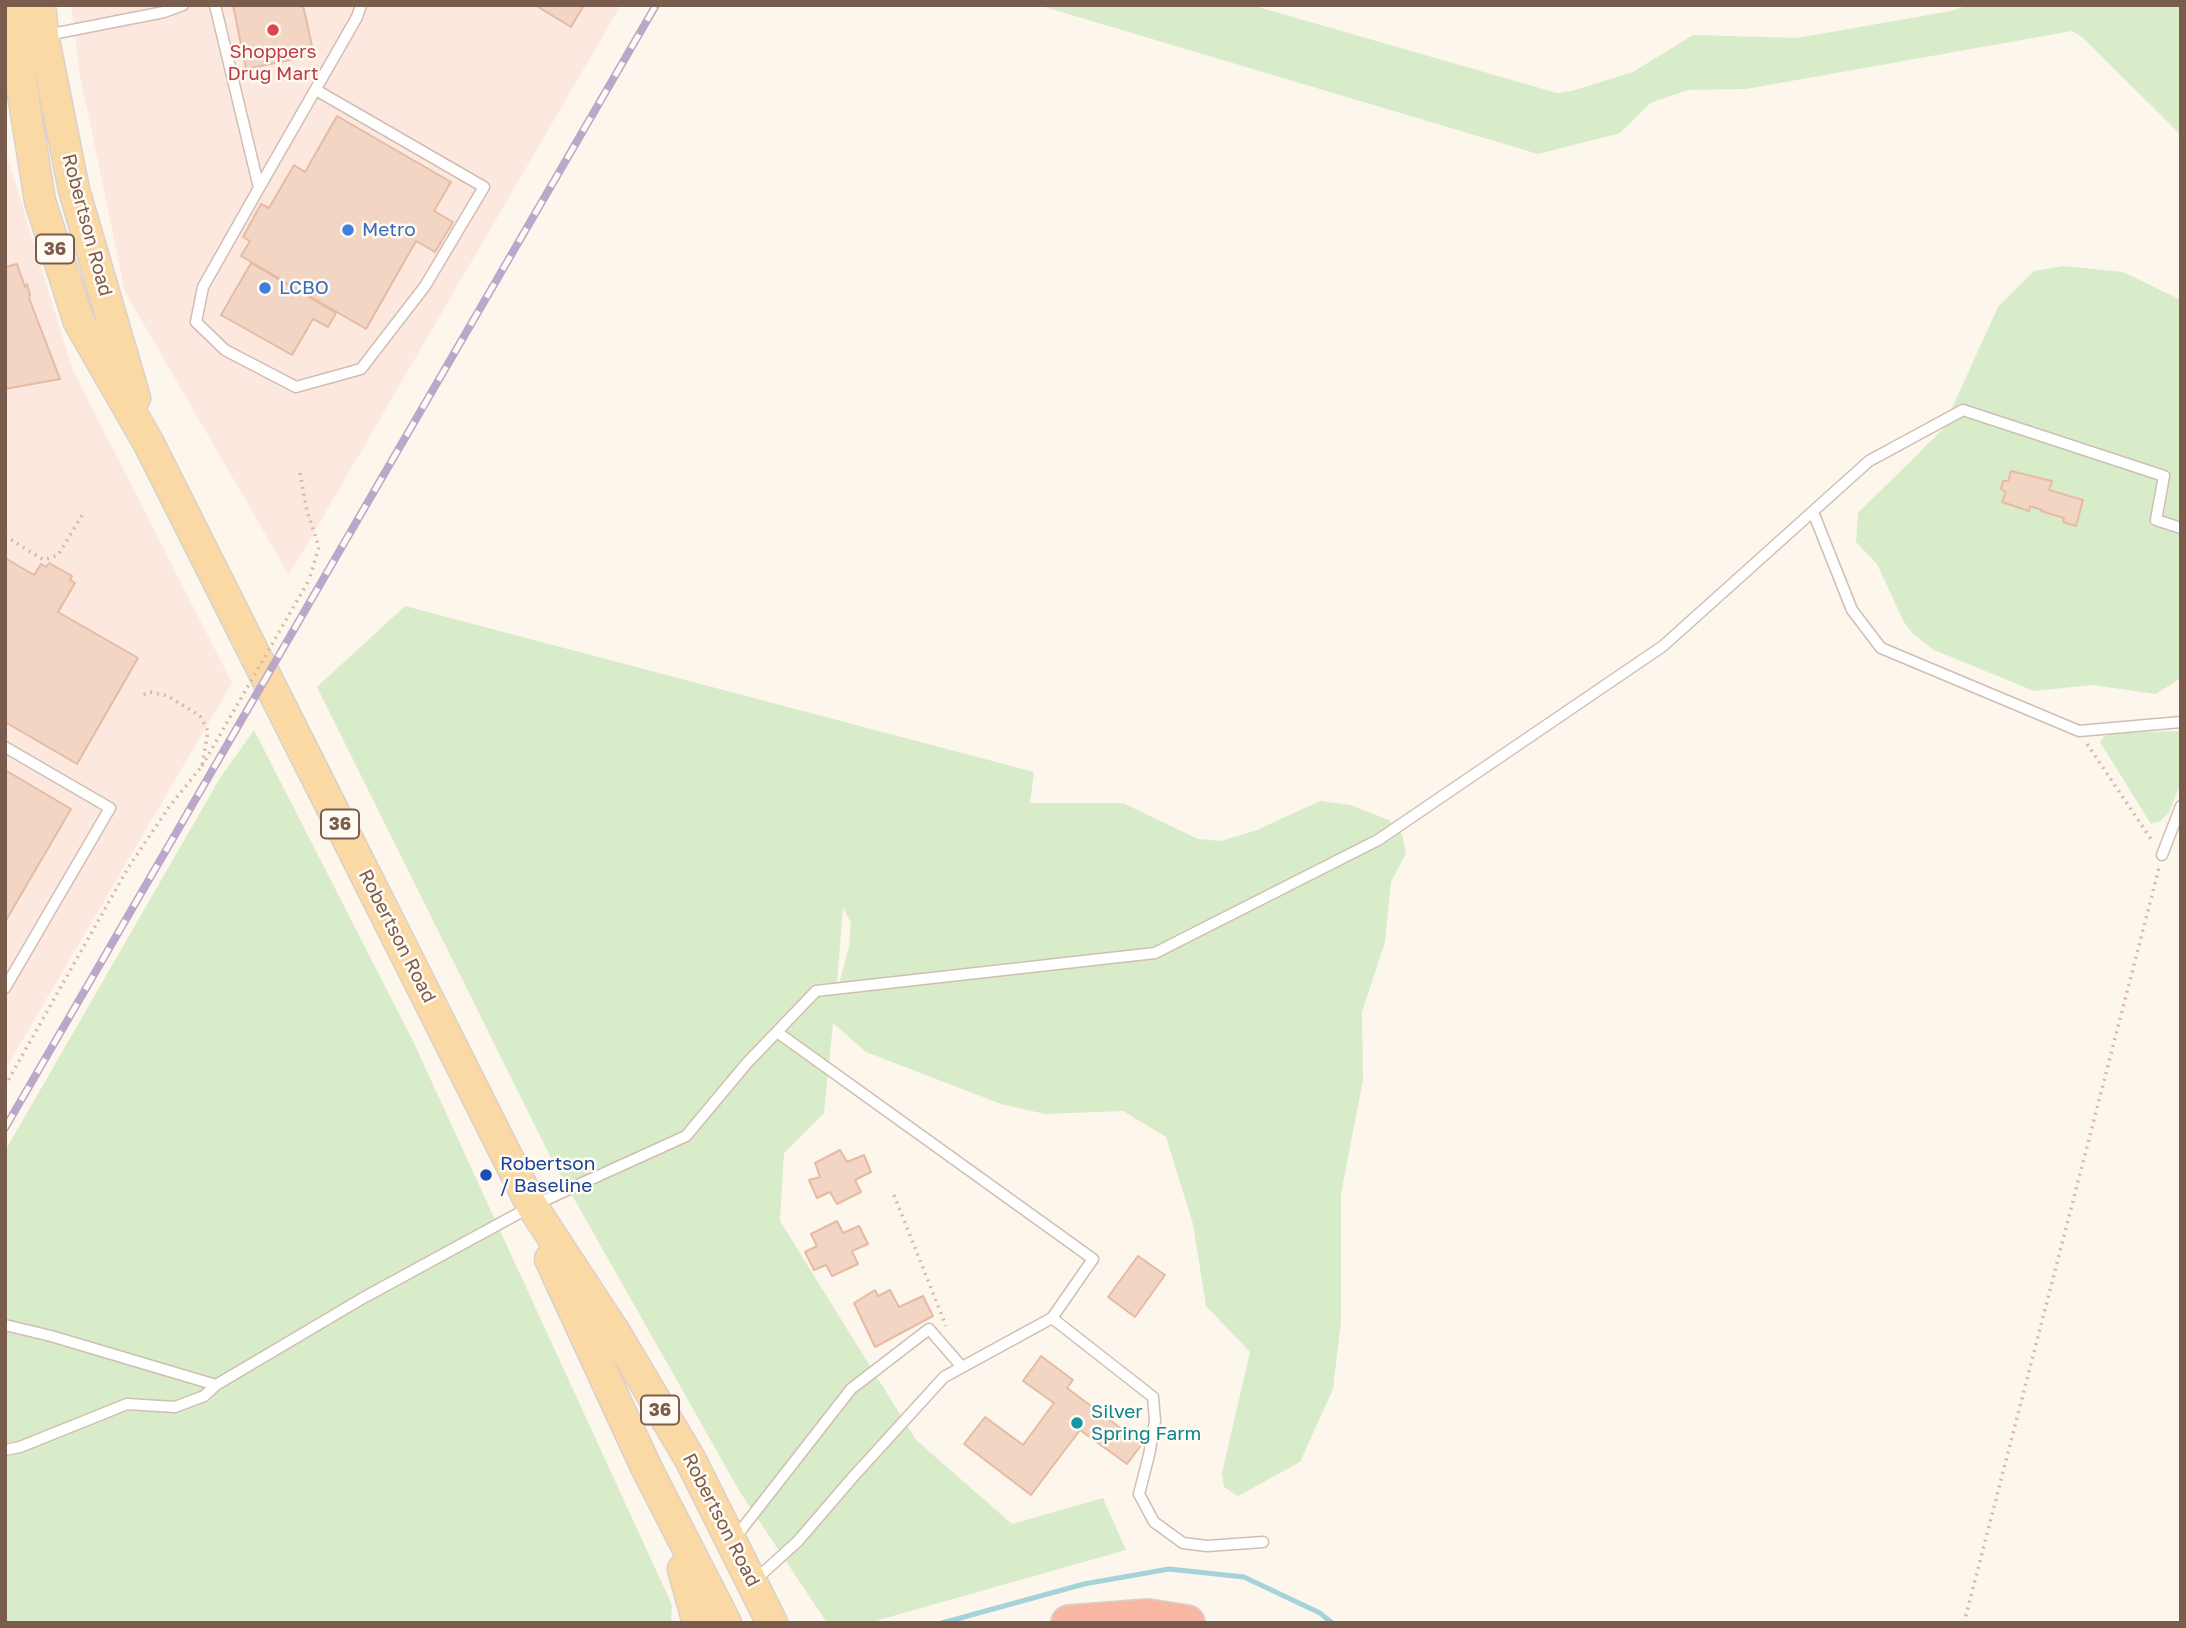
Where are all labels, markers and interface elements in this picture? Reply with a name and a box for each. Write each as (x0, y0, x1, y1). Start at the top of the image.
marker: Shoppers Drug Mart (265, 22, 281, 38)
place label: Shoppers Drug Mart (227, 41, 319, 85)
street label: Robertson Road (57, 151, 117, 299)
place label: Metro (362, 219, 416, 241)
marker: Metro (340, 222, 356, 238)
road number: 36 (36, 234, 74, 264)
place label: LCBO (279, 277, 329, 299)
marker: LCBO (257, 280, 273, 296)
road number: 36 (321, 810, 359, 838)
street label: Robertson Road (354, 865, 440, 1007)
place label: Robertson / Baseline (500, 1153, 595, 1197)
marker: Robertson / Baseline (478, 1167, 494, 1183)
road number: 36 (641, 1395, 679, 1424)
place label: Silver Spring Farm (1091, 1401, 1201, 1445)
marker: Silver Spring Farm (1069, 1415, 1085, 1431)
street label: Robertson Road (678, 1449, 764, 1591)

